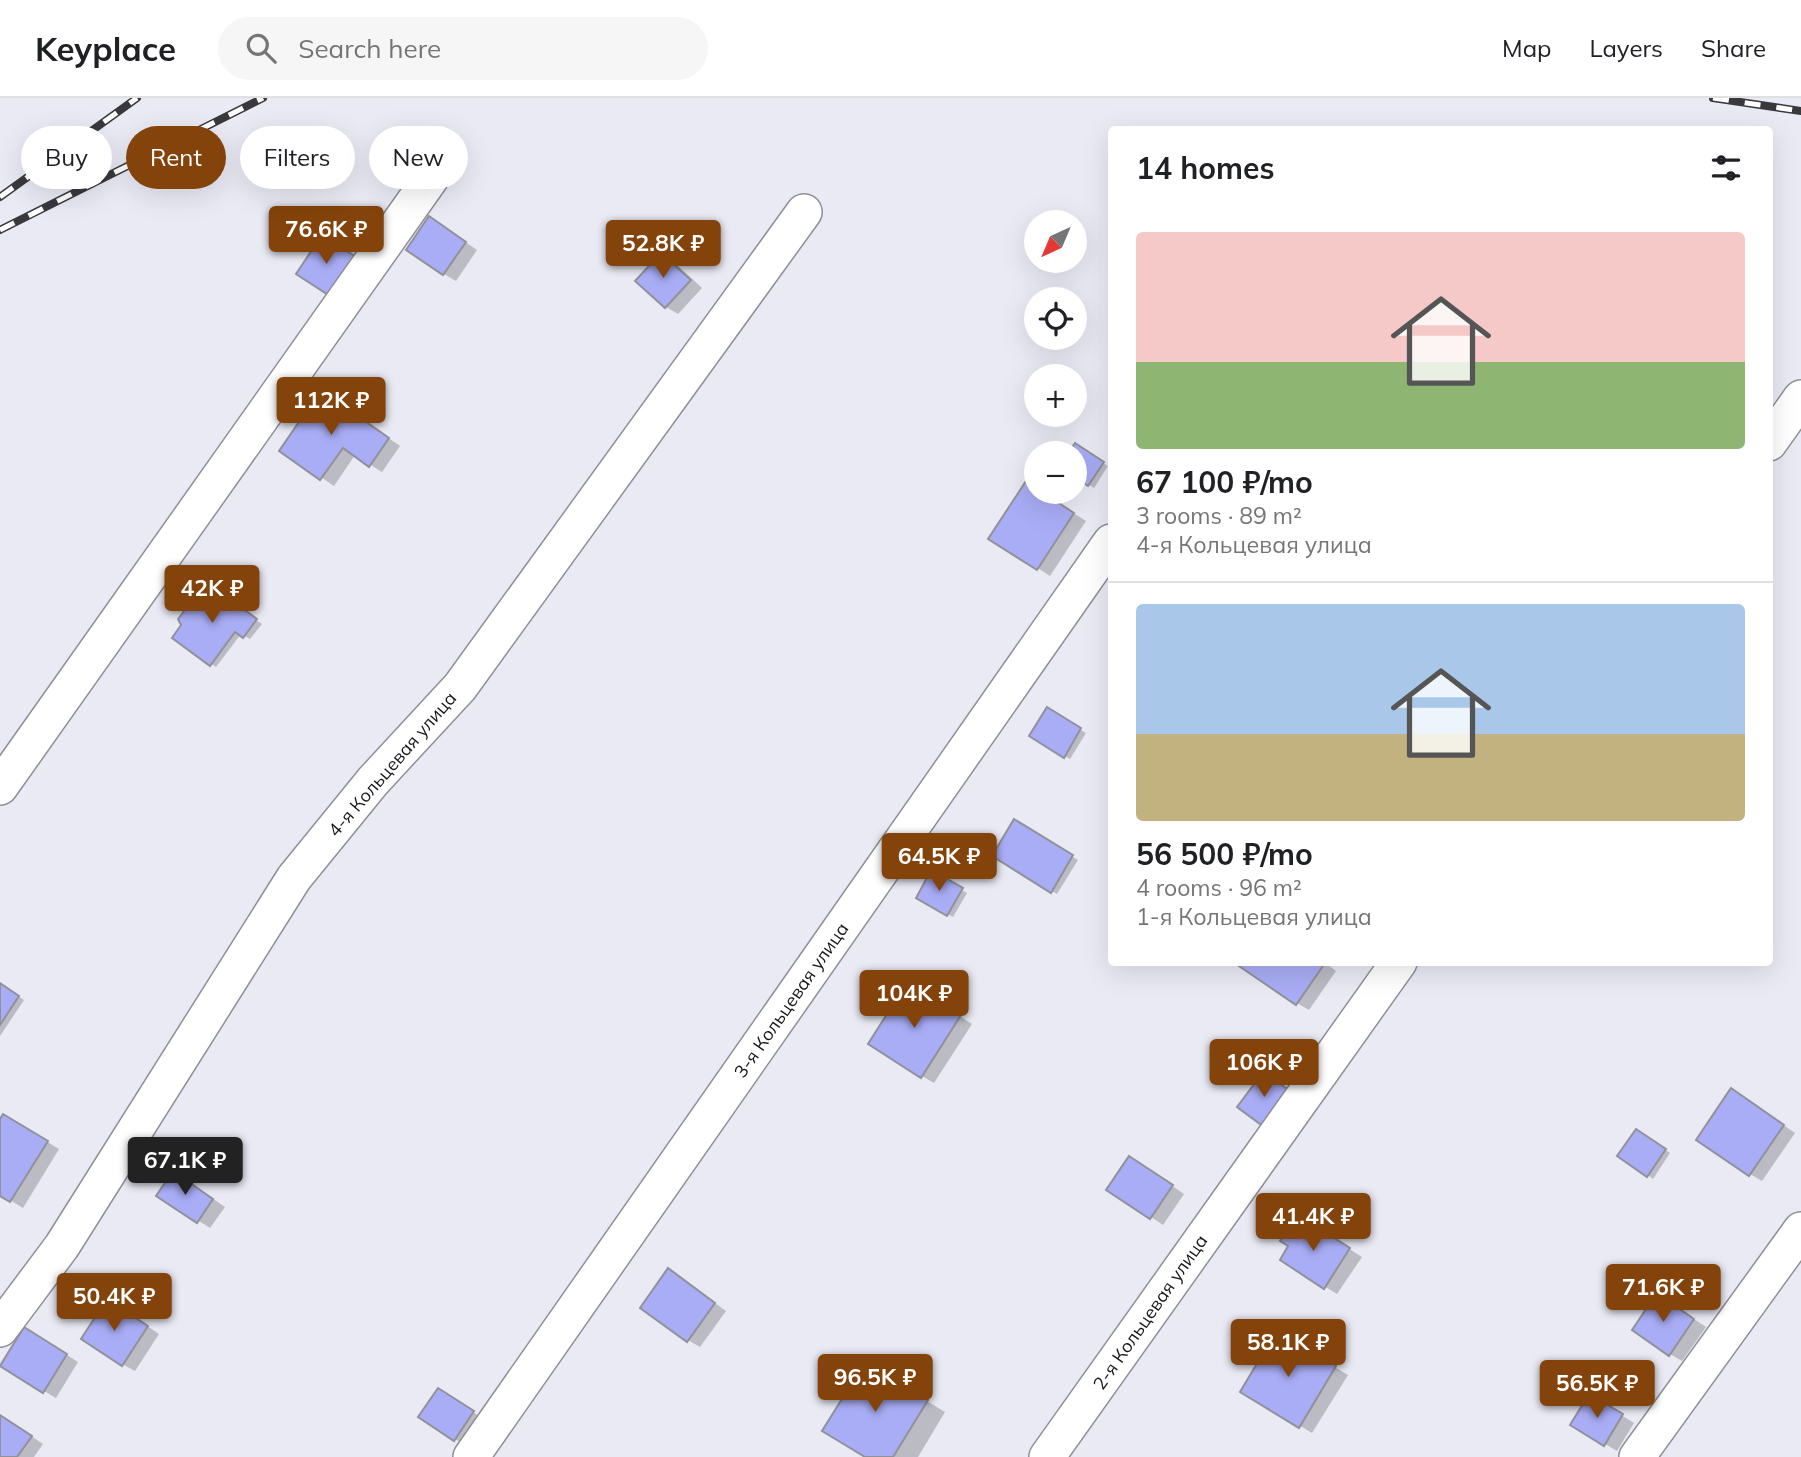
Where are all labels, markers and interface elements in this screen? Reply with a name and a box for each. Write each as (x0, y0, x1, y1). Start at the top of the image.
search box (218, 17, 708, 80)
text: Keyplace (35, 28, 176, 69)
icon: search (242, 29, 280, 67)
text: Search here (298, 32, 441, 65)
text: Map (1502, 33, 1551, 63)
text: Layers (1589, 33, 1663, 63)
text: Share (1701, 33, 1766, 63)
chip: Buy (21, 126, 112, 189)
chip: Rent (126, 126, 226, 189)
chip: Filters (240, 126, 355, 189)
chip: New (369, 126, 468, 189)
text: 14 homes (1136, 149, 1275, 187)
icon: filters (1707, 149, 1745, 187)
pin: 76.6K ₽ (261, 206, 391, 266)
north arrow (1024, 210, 1087, 273)
map controls (1024, 210, 1087, 504)
text: 76.6K ₽ (285, 214, 367, 243)
pin: 52.8K ₽ (598, 220, 728, 280)
text: 52.8K ₽ (622, 228, 704, 257)
icon: home (1378, 278, 1504, 404)
button: locate (1024, 287, 1087, 350)
button: + (1024, 364, 1087, 427)
pin: 112K ₽ (274, 378, 388, 437)
text: 112K ₽ (293, 385, 369, 414)
button: − (1024, 441, 1087, 504)
text: 67 100 ₽/mo (1136, 463, 1313, 501)
text: 3 rooms · 89 m² (1136, 501, 1302, 530)
text: 4-я Кольцевая улица (1136, 530, 1372, 559)
pin: 42K ₽ (163, 566, 261, 625)
text: 42K ₽ (180, 573, 244, 602)
icon: home (1378, 650, 1504, 776)
street label: 4-я Кольцевая улица (323, 687, 461, 841)
pin: 64.5K ₽ (874, 834, 1004, 893)
text: 56 500 ₽/mo (1136, 835, 1313, 873)
text: 64.5K ₽ (898, 841, 980, 870)
text: 4 rooms · 96 m² (1136, 873, 1302, 902)
text: 1-я Кольцевая улица (1136, 902, 1372, 931)
street label: 3-я Кольцевая улица (729, 918, 853, 1082)
pin: 104K ₽ (857, 970, 971, 1030)
text: 104K ₽ (876, 978, 952, 1007)
pin: 106K ₽ (1207, 1040, 1321, 1099)
text: 106K ₽ (1226, 1047, 1302, 1076)
pin: 67.1K ₽ (120, 1138, 250, 1197)
text: 67.1K ₽ (144, 1145, 226, 1174)
pin: 41.4K ₽ (1248, 1194, 1378, 1253)
text: 41.4K ₽ (1272, 1201, 1354, 1230)
street label: 2-я Кольцевая улица (1088, 1230, 1212, 1394)
pin: 71.6K ₽ (1598, 1264, 1728, 1324)
text: 71.6K ₽ (1622, 1272, 1704, 1301)
pin: 50.4K ₽ (49, 1274, 179, 1333)
text: 50.4K ₽ (73, 1281, 155, 1310)
pin: 58.1K ₽ (1223, 1320, 1353, 1379)
text: 58.1K ₽ (1247, 1327, 1329, 1356)
pin: 96.5K ₽ (810, 1354, 940, 1414)
pin: 56.5K ₽ (1532, 1360, 1662, 1420)
text: 96.5K ₽ (834, 1362, 916, 1391)
text: 56.5K ₽ (1556, 1368, 1638, 1397)

